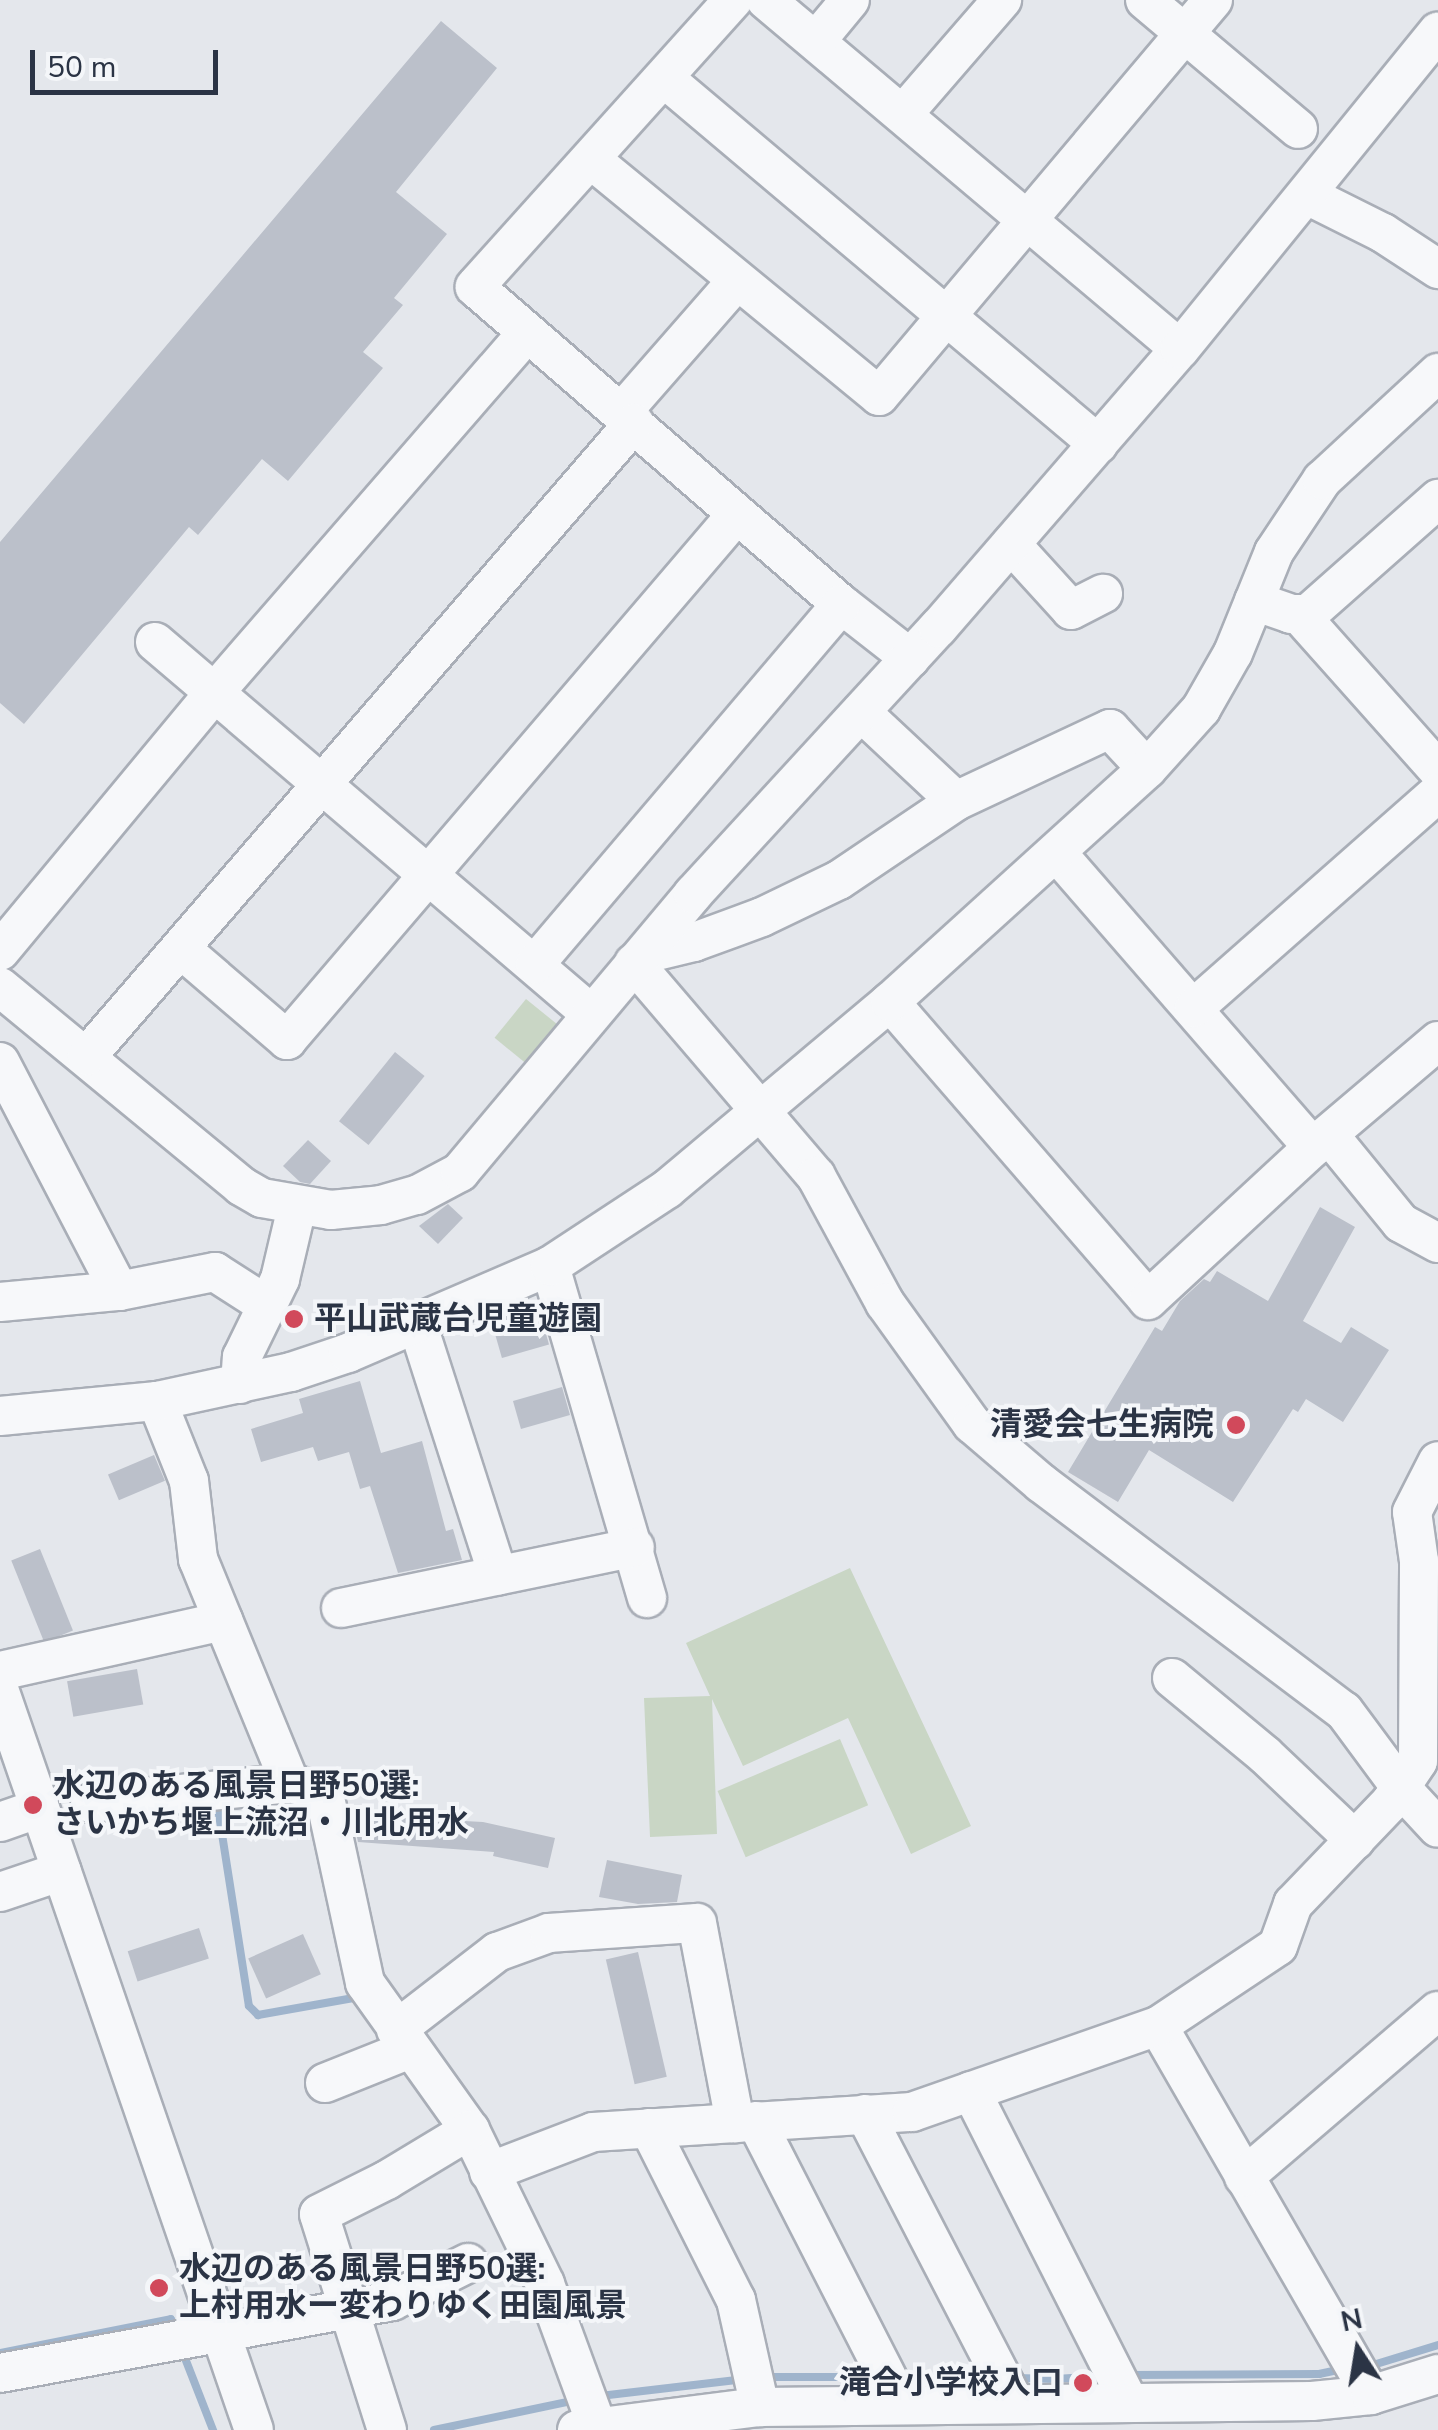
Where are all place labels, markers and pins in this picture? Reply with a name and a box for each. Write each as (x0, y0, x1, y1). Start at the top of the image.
place label: 平山武蔵台児童遊園 (314, 1300, 602, 1338)
marker: 平山武蔵台児童遊園 (283, 1308, 305, 1330)
place label: 清愛会七生病院 (990, 1406, 1214, 1444)
marker: 清愛会七生病院 (1223, 1412, 1249, 1438)
place label: 水辺のある風景日野50選: さいかち堰上流沼・川北用水 (53, 1768, 469, 1843)
marker: 水辺のある風景日野50選: さいかち堰上流沼・川北用水 (22, 1794, 44, 1816)
place label: 水辺のある風景日野50選: 上村用水ー変わりゆく田園風景 (179, 2251, 627, 2326)
marker: 水辺のある風景日野50選: 上村用水ー変わりゆく田園風景 (148, 2277, 170, 2299)
place label: 滝合小学校入口 (839, 2364, 1063, 2402)
marker: 滝合小学校入口 (1072, 2372, 1094, 2394)

